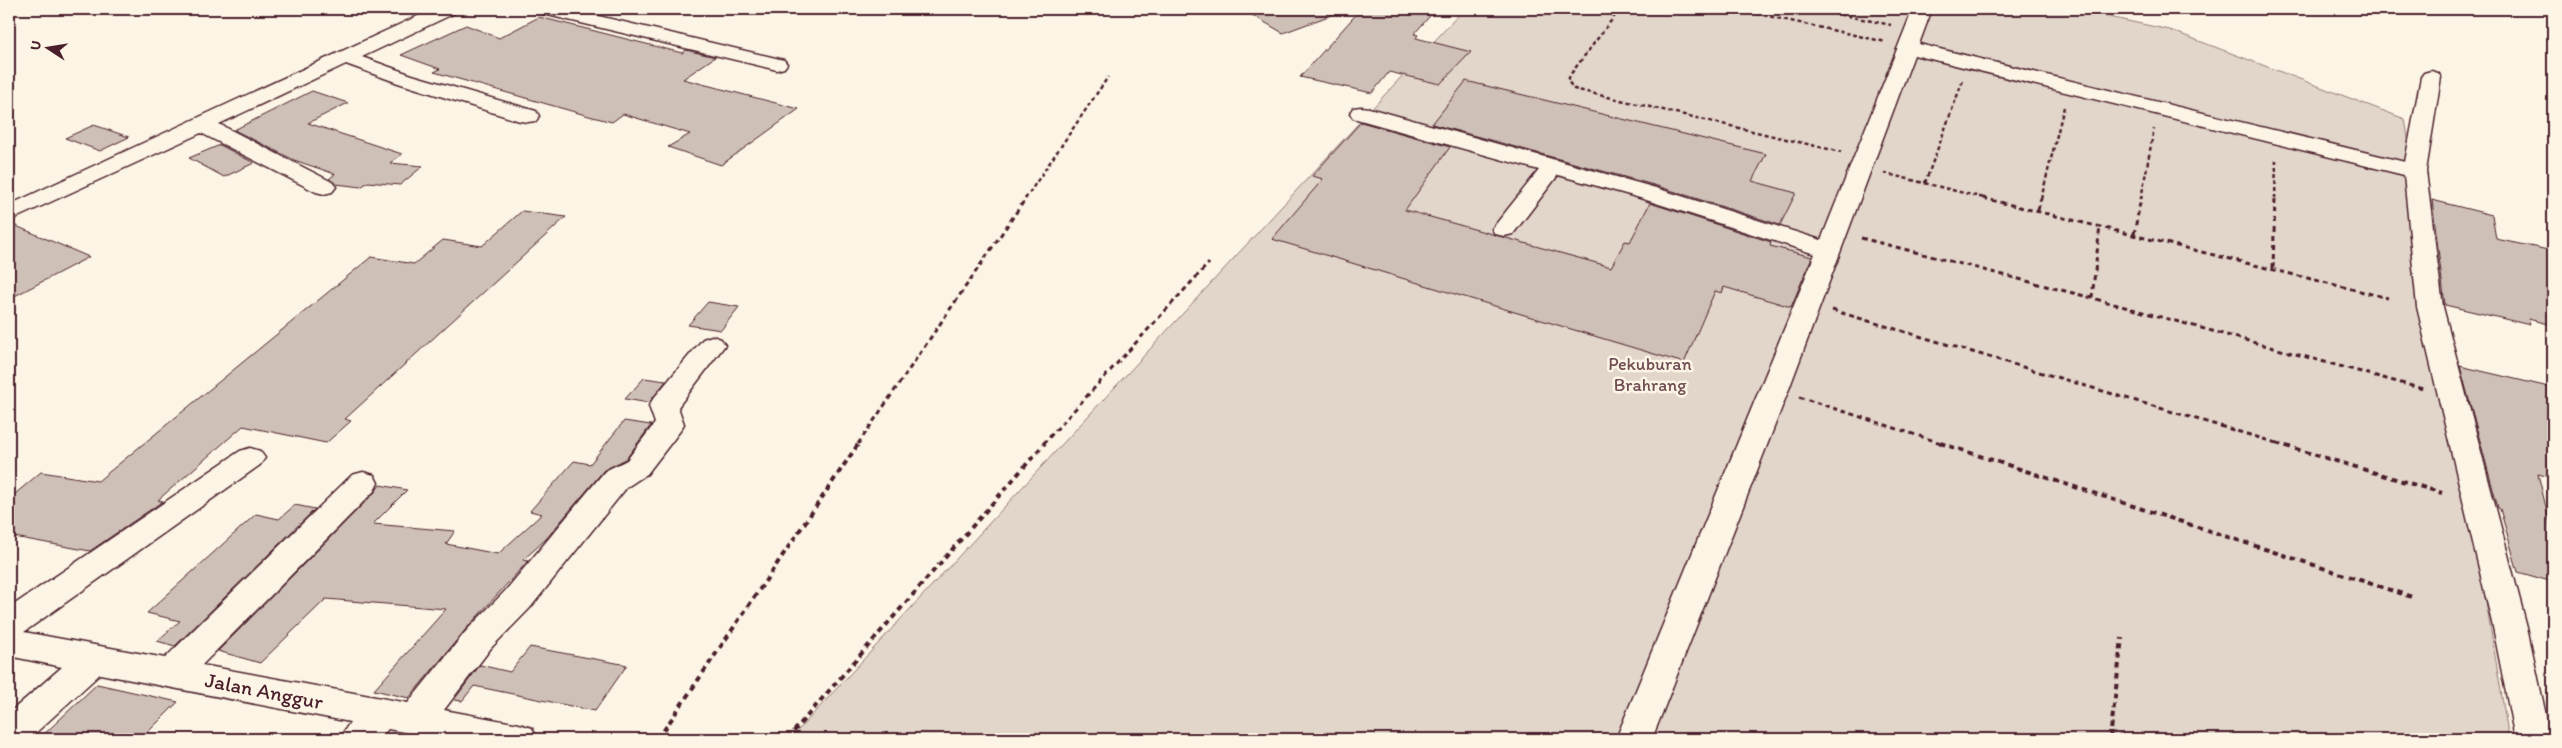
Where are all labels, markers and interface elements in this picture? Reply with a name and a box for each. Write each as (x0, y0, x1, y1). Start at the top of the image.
north arrow (22, 22, 72, 72)
text: U (26, 39, 45, 52)
park label: Pekuburan Brahrang (1608, 353, 1692, 396)
street label: Jalan Anggur (203, 667, 326, 714)

